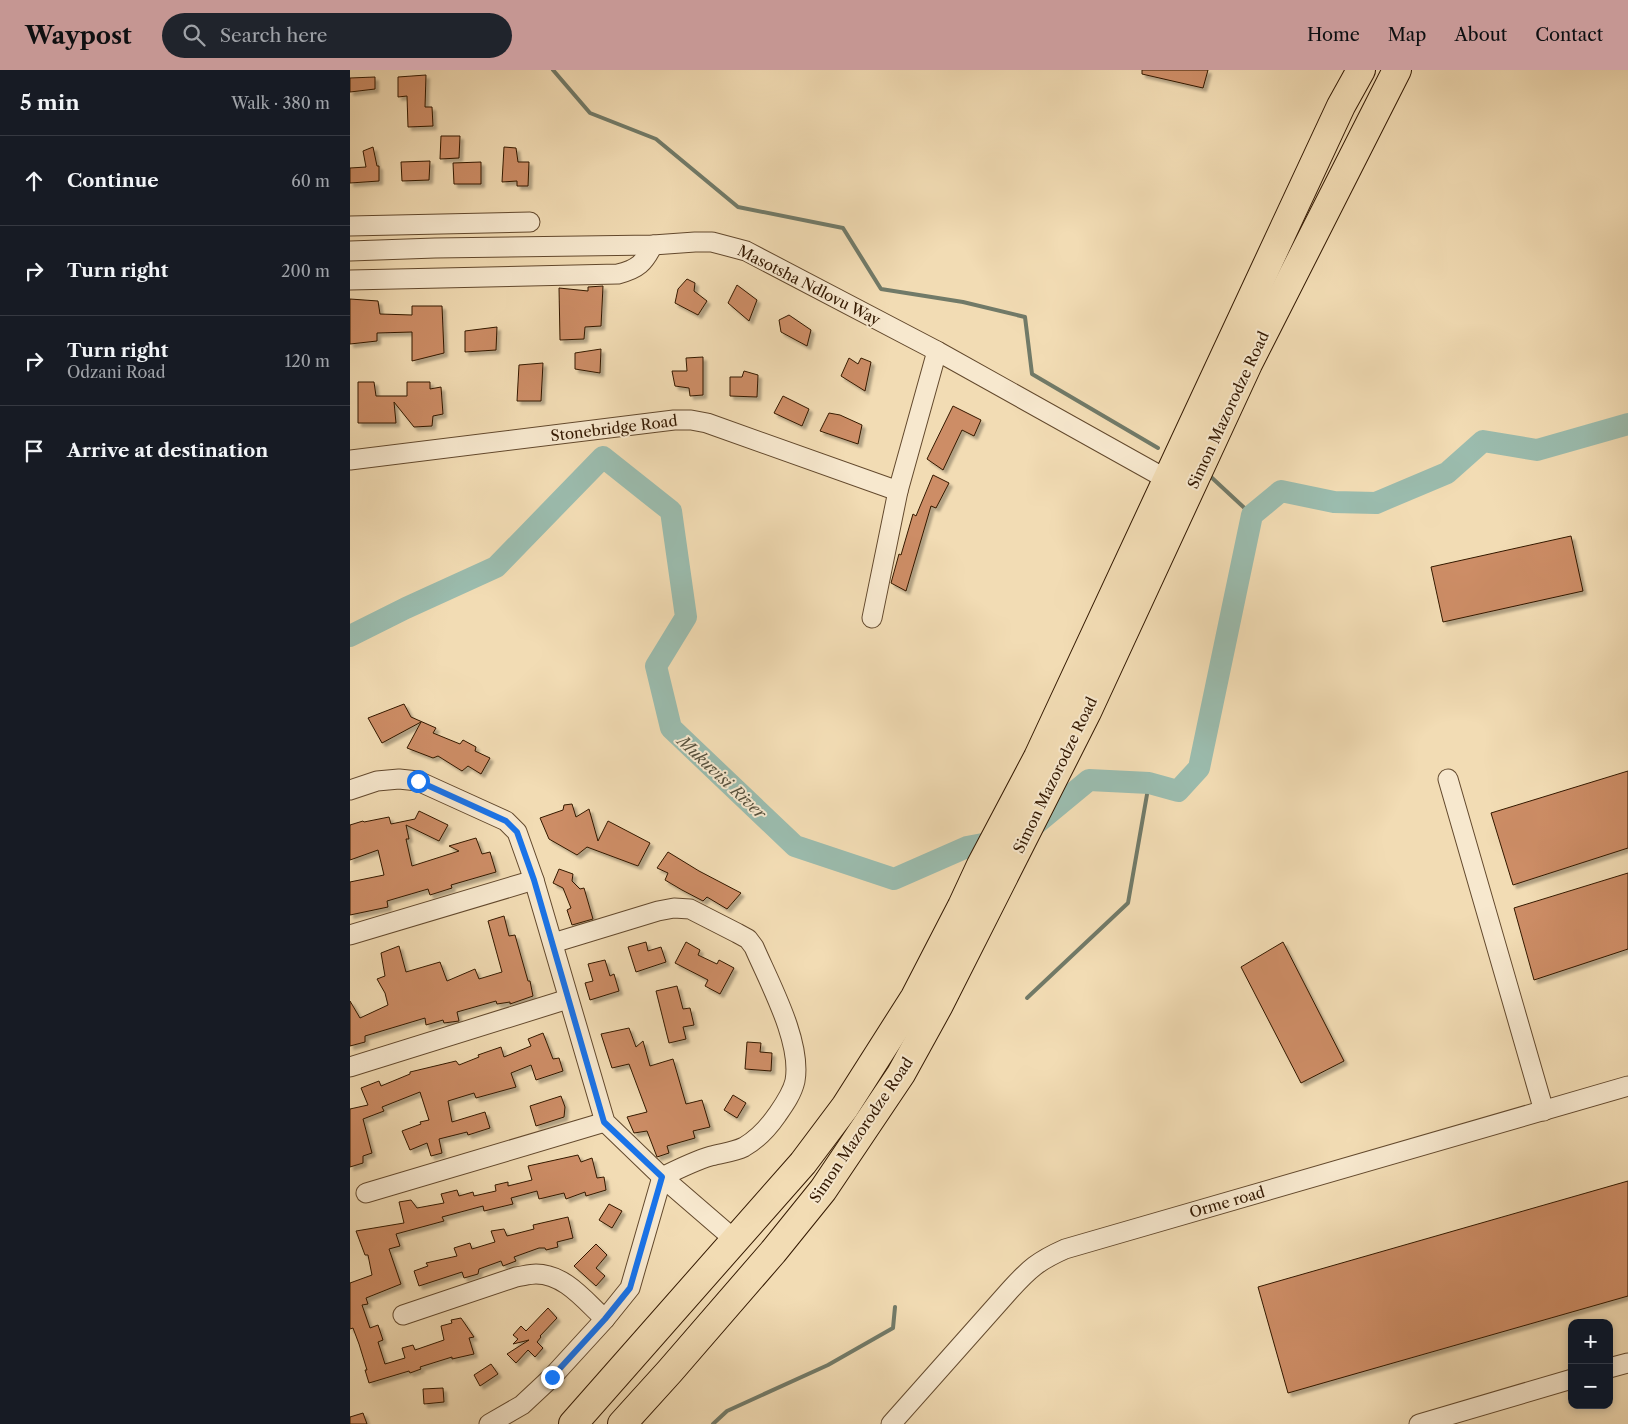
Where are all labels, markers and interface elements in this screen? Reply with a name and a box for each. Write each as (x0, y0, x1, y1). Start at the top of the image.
search box (162, 13, 512, 58)
text: Waypost (25, 21, 132, 50)
icon: search (180, 21, 208, 49)
text: Search here (220, 24, 327, 47)
text: Home (1307, 24, 1360, 46)
text: Map (1388, 24, 1426, 46)
text: About (1454, 24, 1507, 46)
text: Contact (1535, 24, 1603, 46)
text: 5 min (20, 90, 80, 115)
text: Walk · 380 m (231, 93, 330, 113)
icon: ahead (20, 167, 48, 195)
text: Continue (67, 169, 159, 192)
text: 60 m (291, 171, 330, 191)
street label: Masotsha Ndlovu Way (734, 241, 884, 330)
icon: right (20, 257, 48, 285)
text: Turn right (67, 259, 168, 282)
text: 200 m (281, 261, 330, 281)
street label: Simon Mazorodze Road (1183, 328, 1273, 492)
text: Turn right (67, 339, 168, 362)
icon: right (20, 347, 48, 375)
text: 120 m (285, 351, 330, 371)
text: Odzani Road (67, 362, 165, 382)
street label: Stonebridge Road (549, 411, 679, 445)
icon: arrive (20, 437, 48, 465)
text: Arrive at destination (67, 439, 268, 462)
street label: Simon Mazorodze Road (1009, 694, 1101, 856)
water label: Mukuvisi River (672, 730, 771, 824)
route start (407, 770, 430, 793)
street label: Simon Mazorodze Road (805, 1054, 917, 1206)
street label: Orme road (1187, 1182, 1267, 1222)
map controls (1568, 1319, 1613, 1409)
button: + (1568, 1319, 1613, 1364)
button: − (1568, 1364, 1613, 1409)
route end (541, 1366, 564, 1389)

